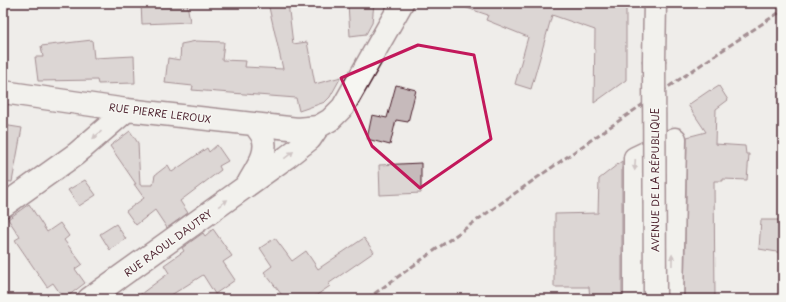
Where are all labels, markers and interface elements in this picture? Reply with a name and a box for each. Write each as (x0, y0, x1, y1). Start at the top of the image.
street label: RUE PIERRE LEROUX (108, 99, 212, 126)
street label: AVENUE DE LA RÉPUBLIQUE (647, 108, 662, 252)
one-way arrow (92, 131, 102, 140)
one-way arrow (284, 151, 295, 160)
one-way arrow (632, 158, 639, 171)
one-way arrow (218, 198, 229, 207)
street label: RUE RAOUL DAUTRY (121, 205, 215, 280)
one-way arrow (669, 253, 675, 266)

